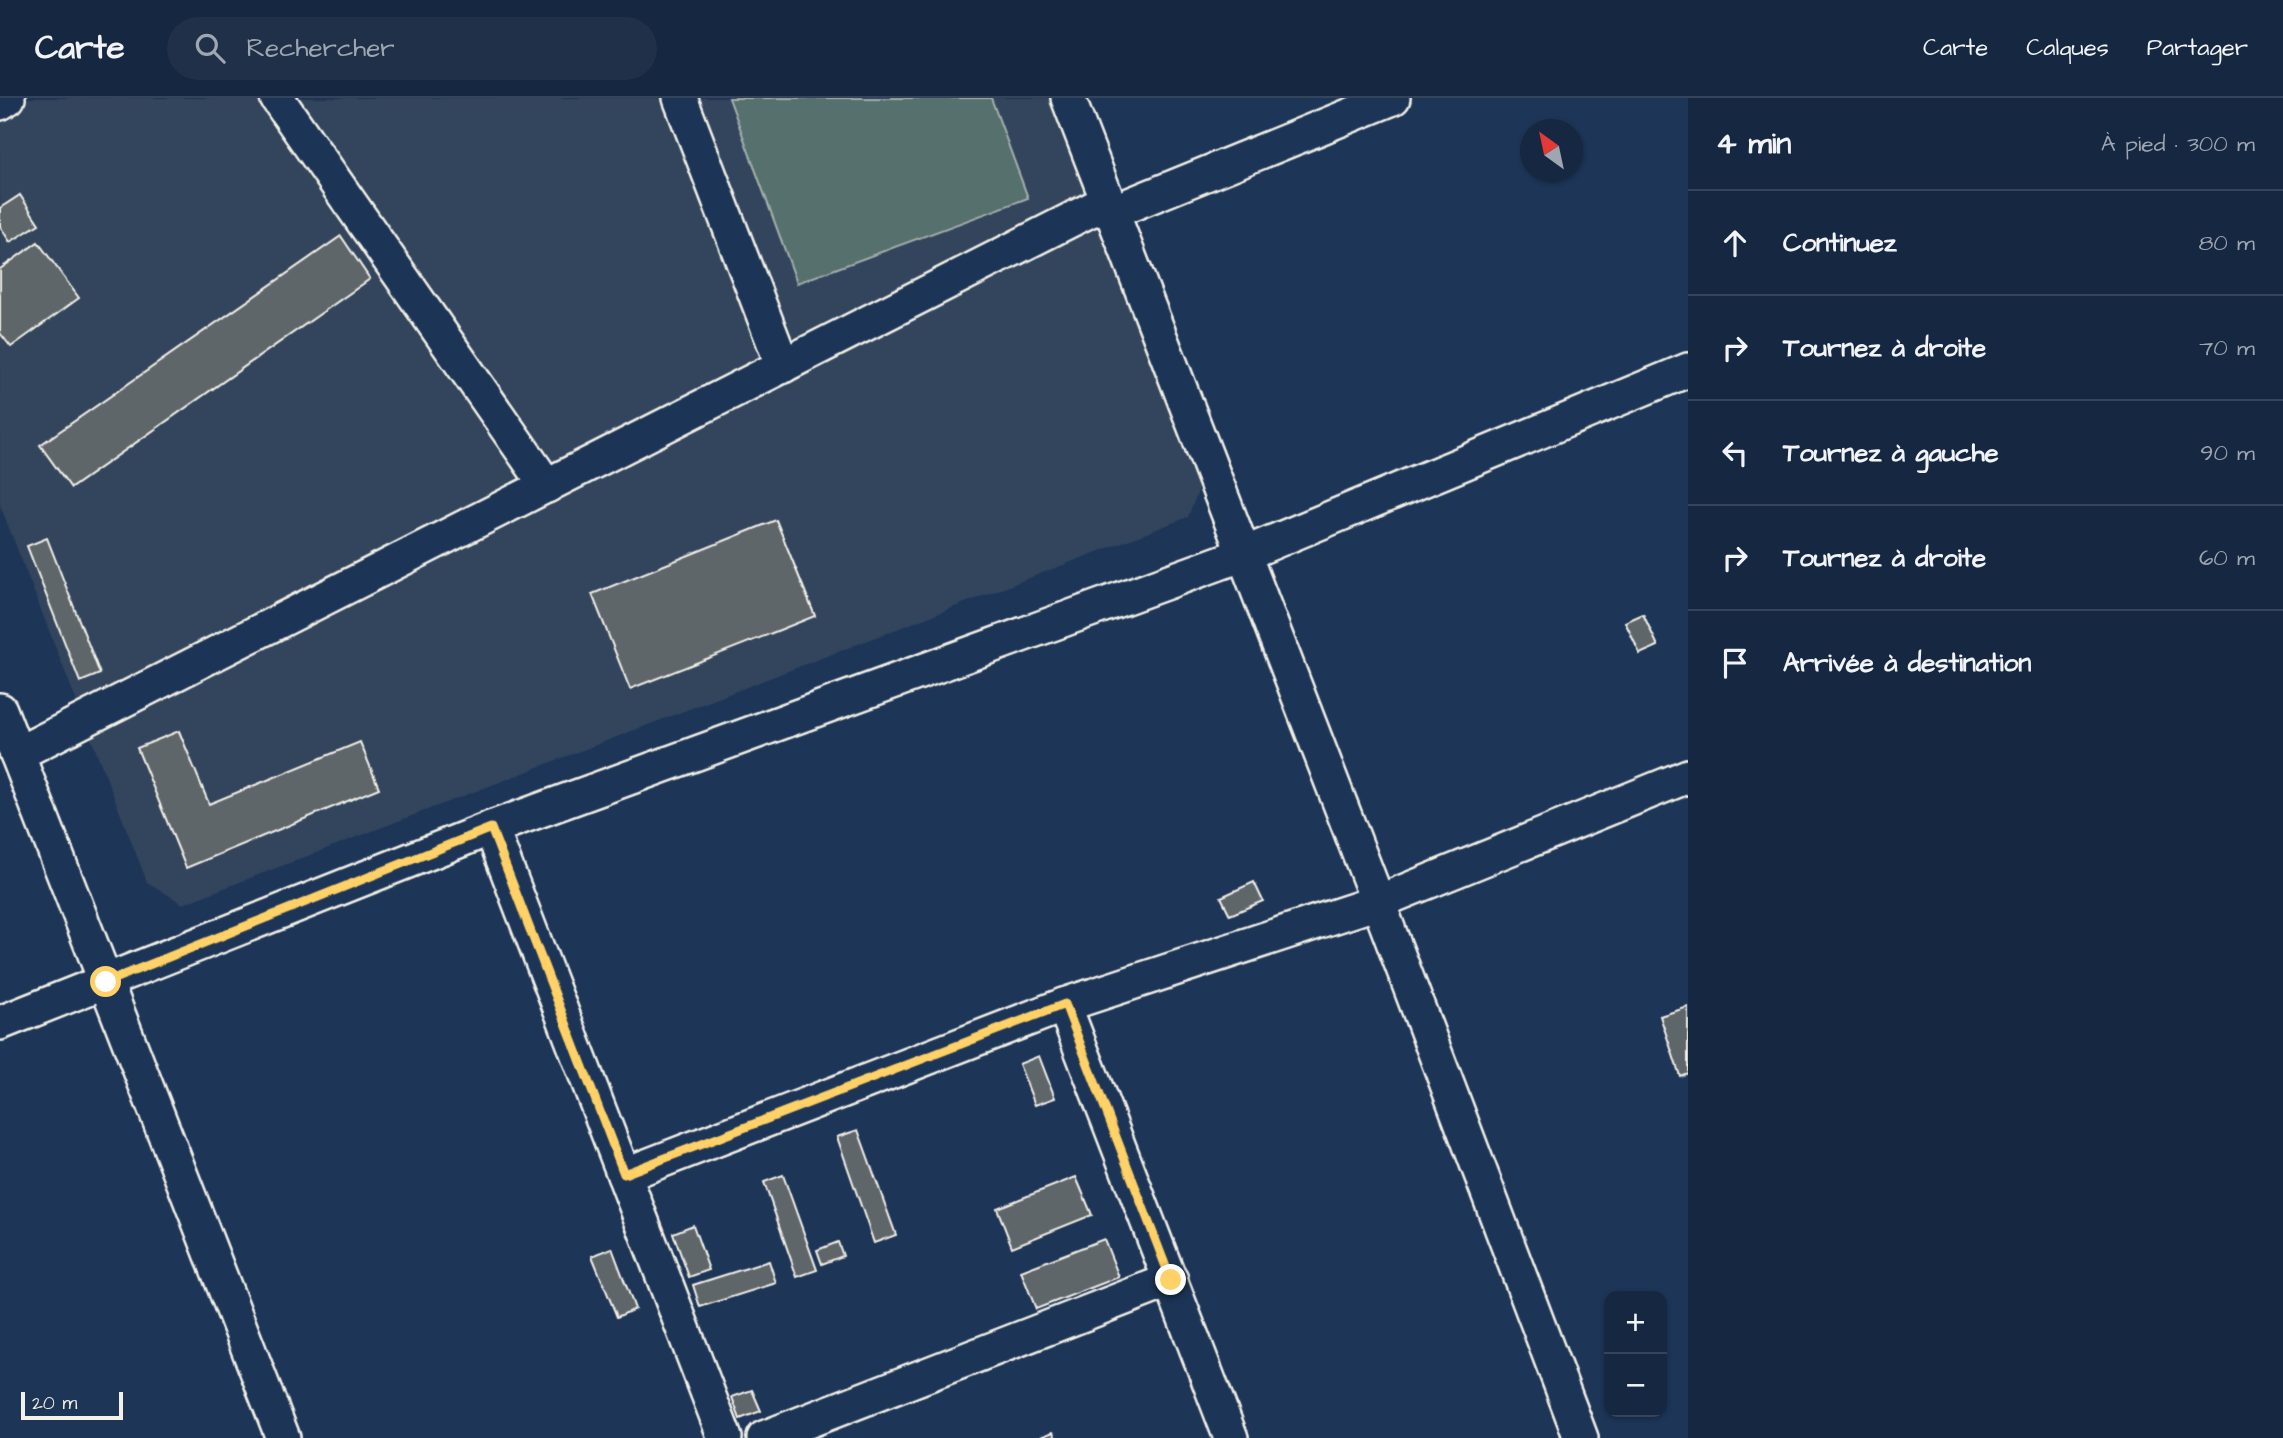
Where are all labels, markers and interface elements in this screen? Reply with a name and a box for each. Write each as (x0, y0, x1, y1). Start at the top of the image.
search box (167, 17, 657, 80)
text: Carte (35, 25, 125, 71)
icon: search (191, 29, 229, 67)
text: Rechercher (247, 30, 395, 66)
text: Carte (1923, 31, 1988, 65)
text: Calques (2026, 31, 2109, 65)
text: Partager (2147, 31, 2248, 65)
north arrow (1520, 119, 1583, 182)
text: 4 min (1716, 123, 1791, 165)
text: À pied · 300 m (2101, 128, 2255, 160)
icon: ahead (1716, 224, 1754, 262)
text: Continuez (1783, 225, 1897, 261)
text: 80 m (2198, 227, 2255, 259)
icon: right (1716, 329, 1754, 367)
text: Tournez à droite (1783, 330, 1986, 366)
text: 70 m (2199, 332, 2255, 364)
icon: left (1716, 434, 1754, 472)
text: Tournez à gauche (1783, 435, 1999, 471)
text: 90 m (2200, 437, 2255, 469)
icon: right (1716, 539, 1754, 577)
text: Tournez à droite (1783, 540, 1986, 576)
text: 60 m (2199, 542, 2255, 574)
icon: arrive (1716, 644, 1754, 682)
text: Arrivée à destination (1783, 645, 2031, 681)
route start (90, 966, 121, 997)
route end (1155, 1264, 1186, 1295)
map controls (1604, 1291, 1667, 1417)
button: + (1604, 1291, 1667, 1354)
button: − (1604, 1354, 1667, 1417)
scale bar (21, 1389, 122, 1421)
text: 20 m (32, 1390, 77, 1417)

